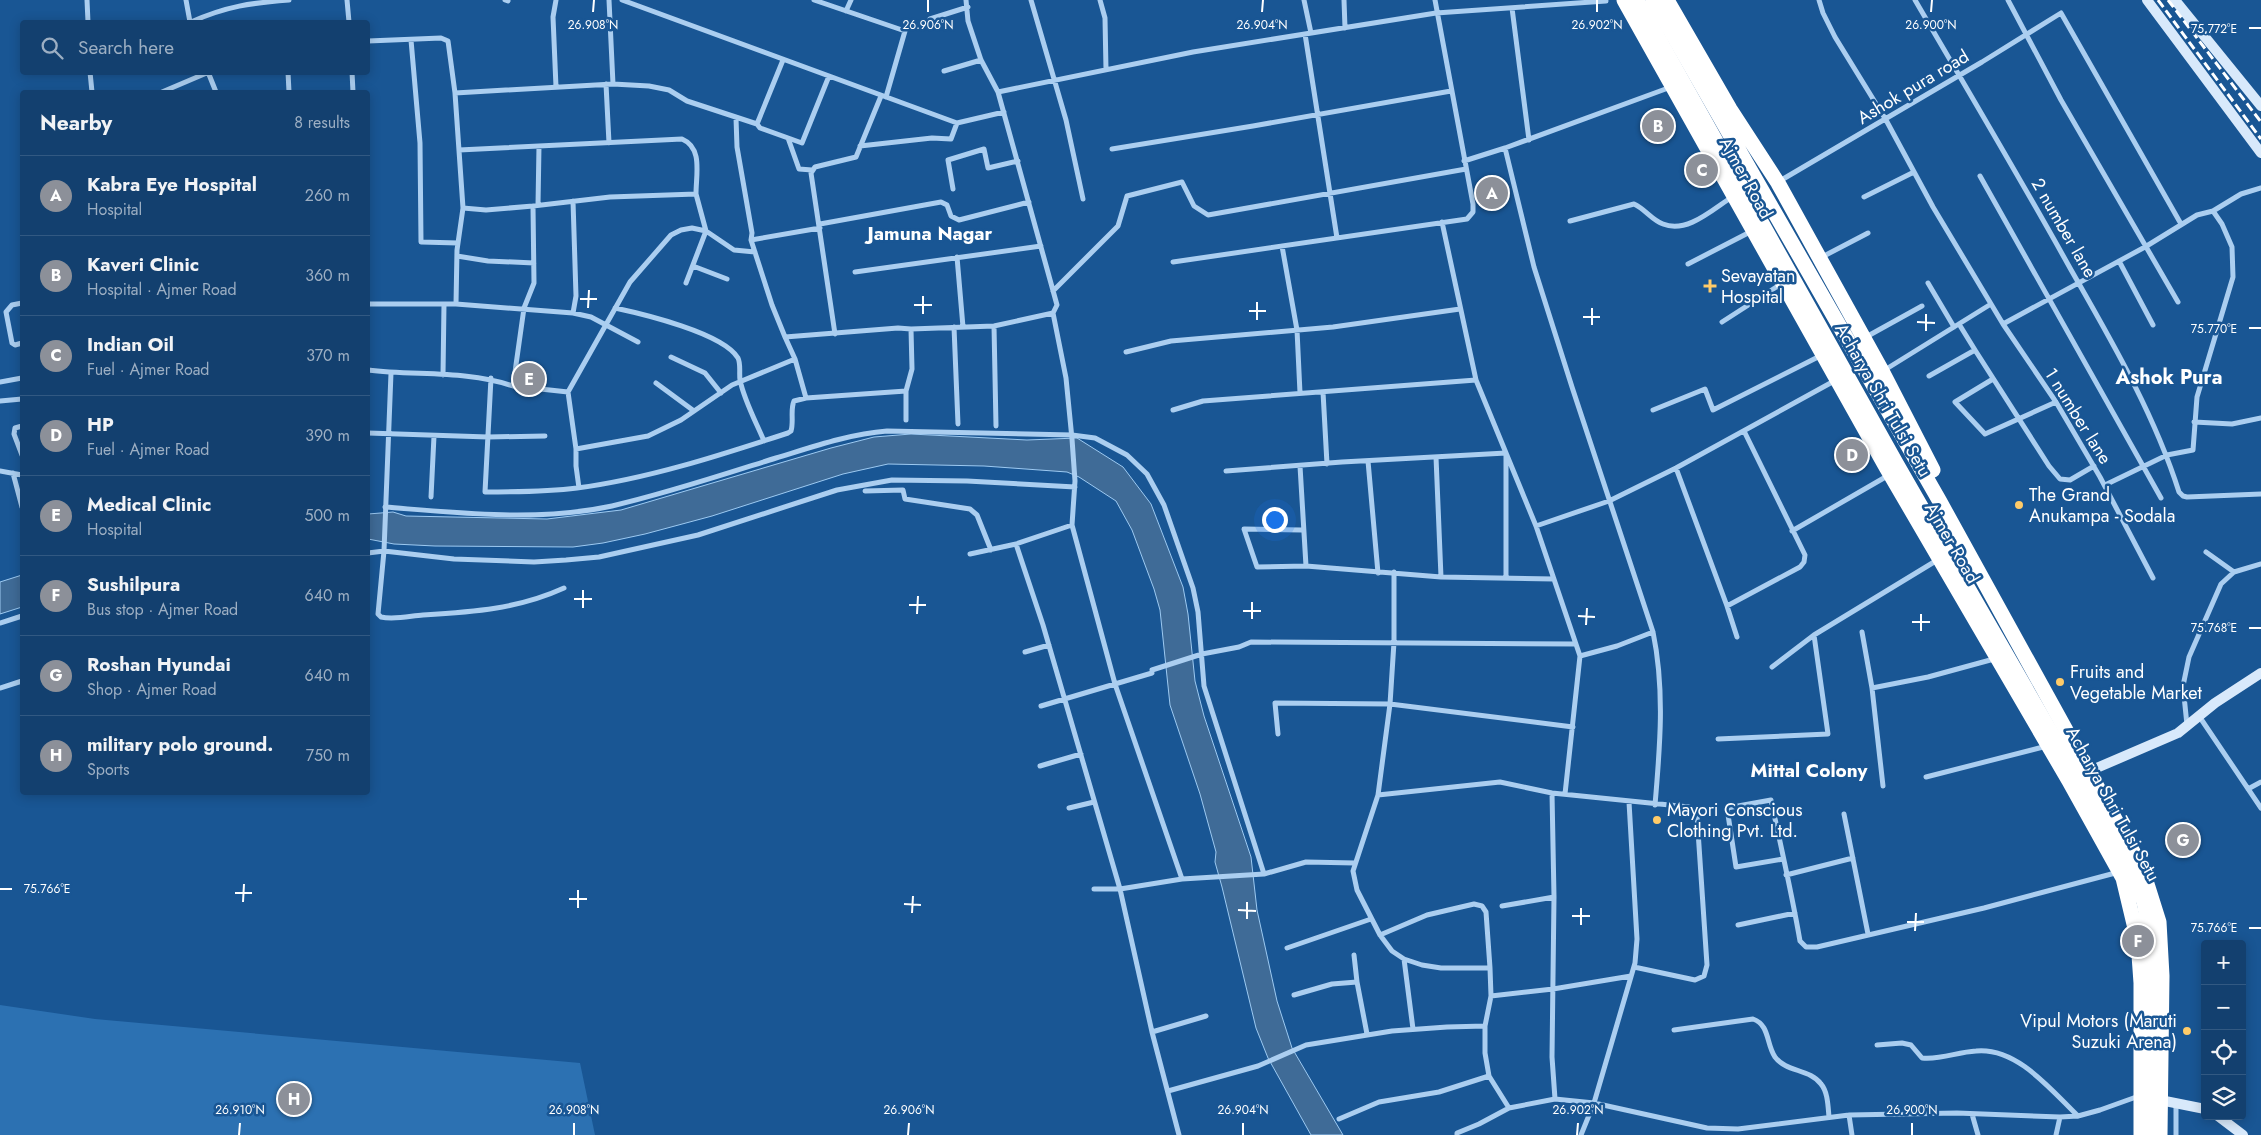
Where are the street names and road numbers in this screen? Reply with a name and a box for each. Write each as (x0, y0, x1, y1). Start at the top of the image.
street label: Ashok pura road (1852, 43, 1974, 131)
street label: Ajmer Road (1713, 132, 1779, 224)
street label: 2 number lane (2025, 173, 2103, 283)
street label: Acharya Shri Tulsi Setu (1828, 318, 1938, 482)
street label: 1 number lane (2038, 363, 2118, 469)
street label: Ajmer Road (1918, 497, 1986, 589)
street label: Acharya Shri Tulsi Setu (2060, 722, 2166, 886)

